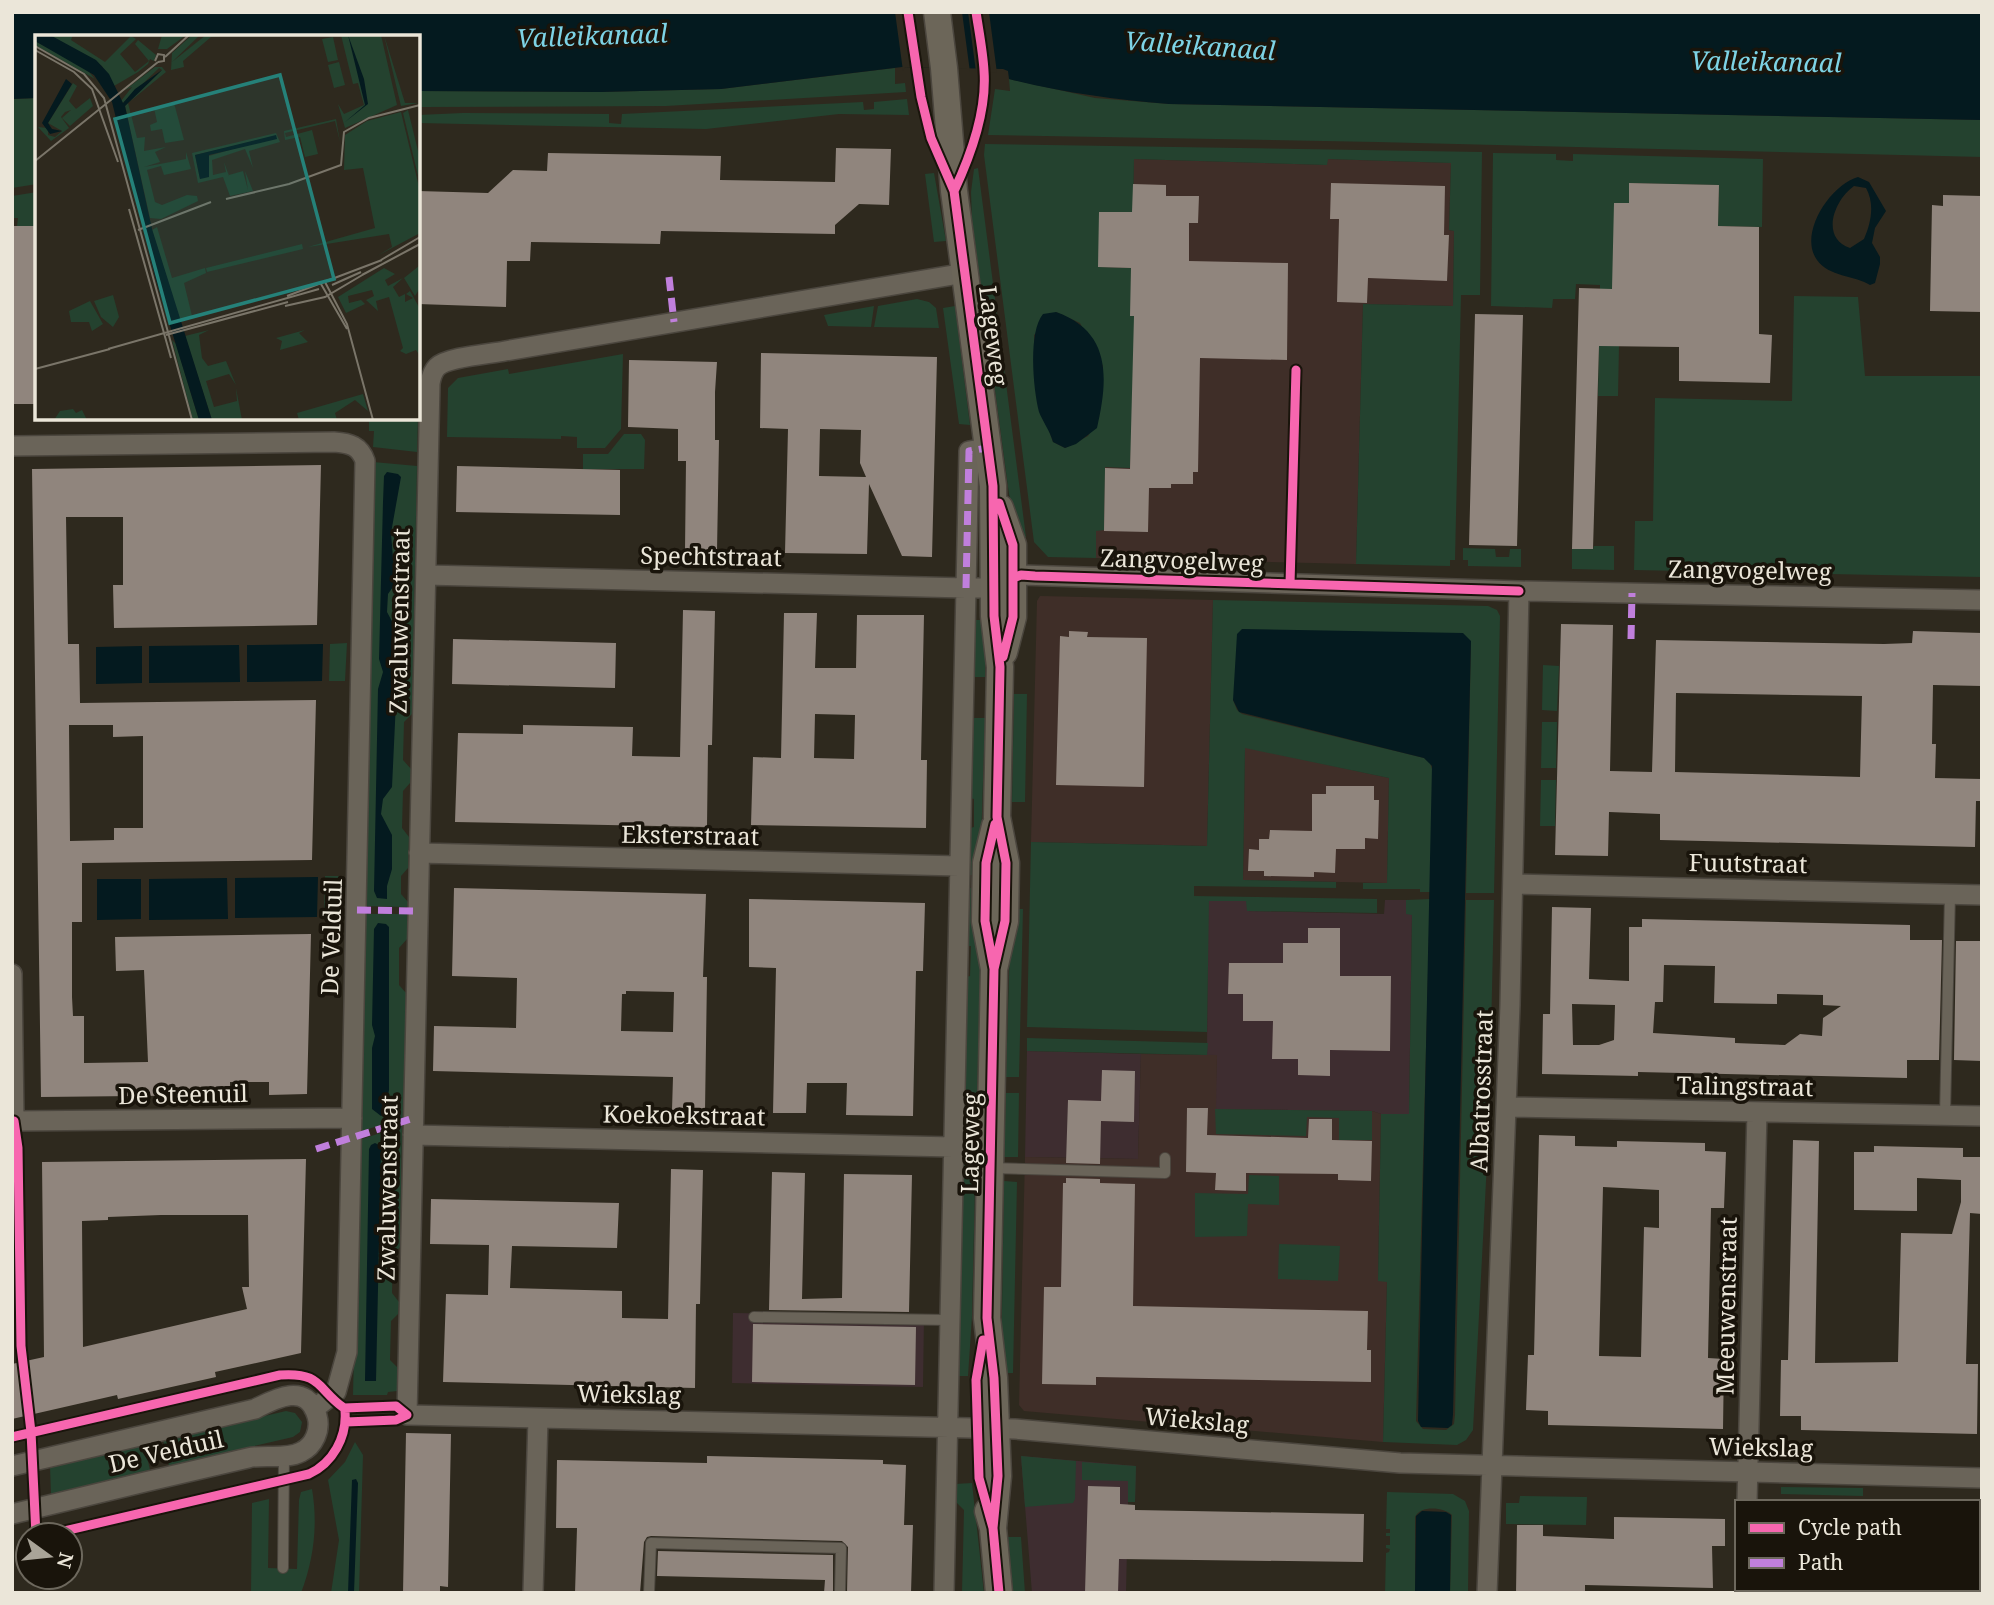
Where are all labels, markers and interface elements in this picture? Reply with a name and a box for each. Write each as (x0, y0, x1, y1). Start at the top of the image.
water label: Valleikanaal (516, 14, 668, 56)
water label: Valleikanaal (1123, 22, 1277, 68)
inset map (35, 35, 420, 420)
water label: Valleikanaal (1690, 42, 1842, 80)
street label: Lageweg (972, 284, 1017, 388)
street label: Zwaluwenstraat (380, 528, 417, 714)
street label: Spechtstraat (640, 538, 782, 573)
street label: Zangvogelweg (1100, 540, 1264, 579)
street label: Zangvogelweg (1668, 552, 1832, 587)
street label: Eksterstraat (621, 817, 759, 852)
street label: Fuutstraat (1688, 845, 1808, 880)
street label: De Velduil (312, 878, 349, 996)
street label: Albatrosstraat (1461, 1009, 1500, 1173)
street label: Talingstraat (1676, 1068, 1814, 1103)
street label: De Steenuil (118, 1076, 249, 1111)
street label: Lageweg (952, 1092, 987, 1194)
street label: Zwaluwenstraat (368, 1095, 405, 1281)
street label: Koekoekstraat (602, 1097, 766, 1132)
street label: Meeuwenstraat (1707, 1217, 1744, 1395)
street label: Wiekslag (577, 1376, 682, 1411)
street label: Wiekslag (1144, 1399, 1251, 1440)
street label: De Velduil (105, 1421, 227, 1480)
street label: Wiekslag (1709, 1429, 1814, 1464)
legend (1735, 1500, 1980, 1591)
text: Cycle path (1798, 1513, 1902, 1541)
north arrow (14, 1521, 84, 1591)
text: Path (1798, 1548, 1843, 1576)
text: N (51, 1550, 80, 1571)

